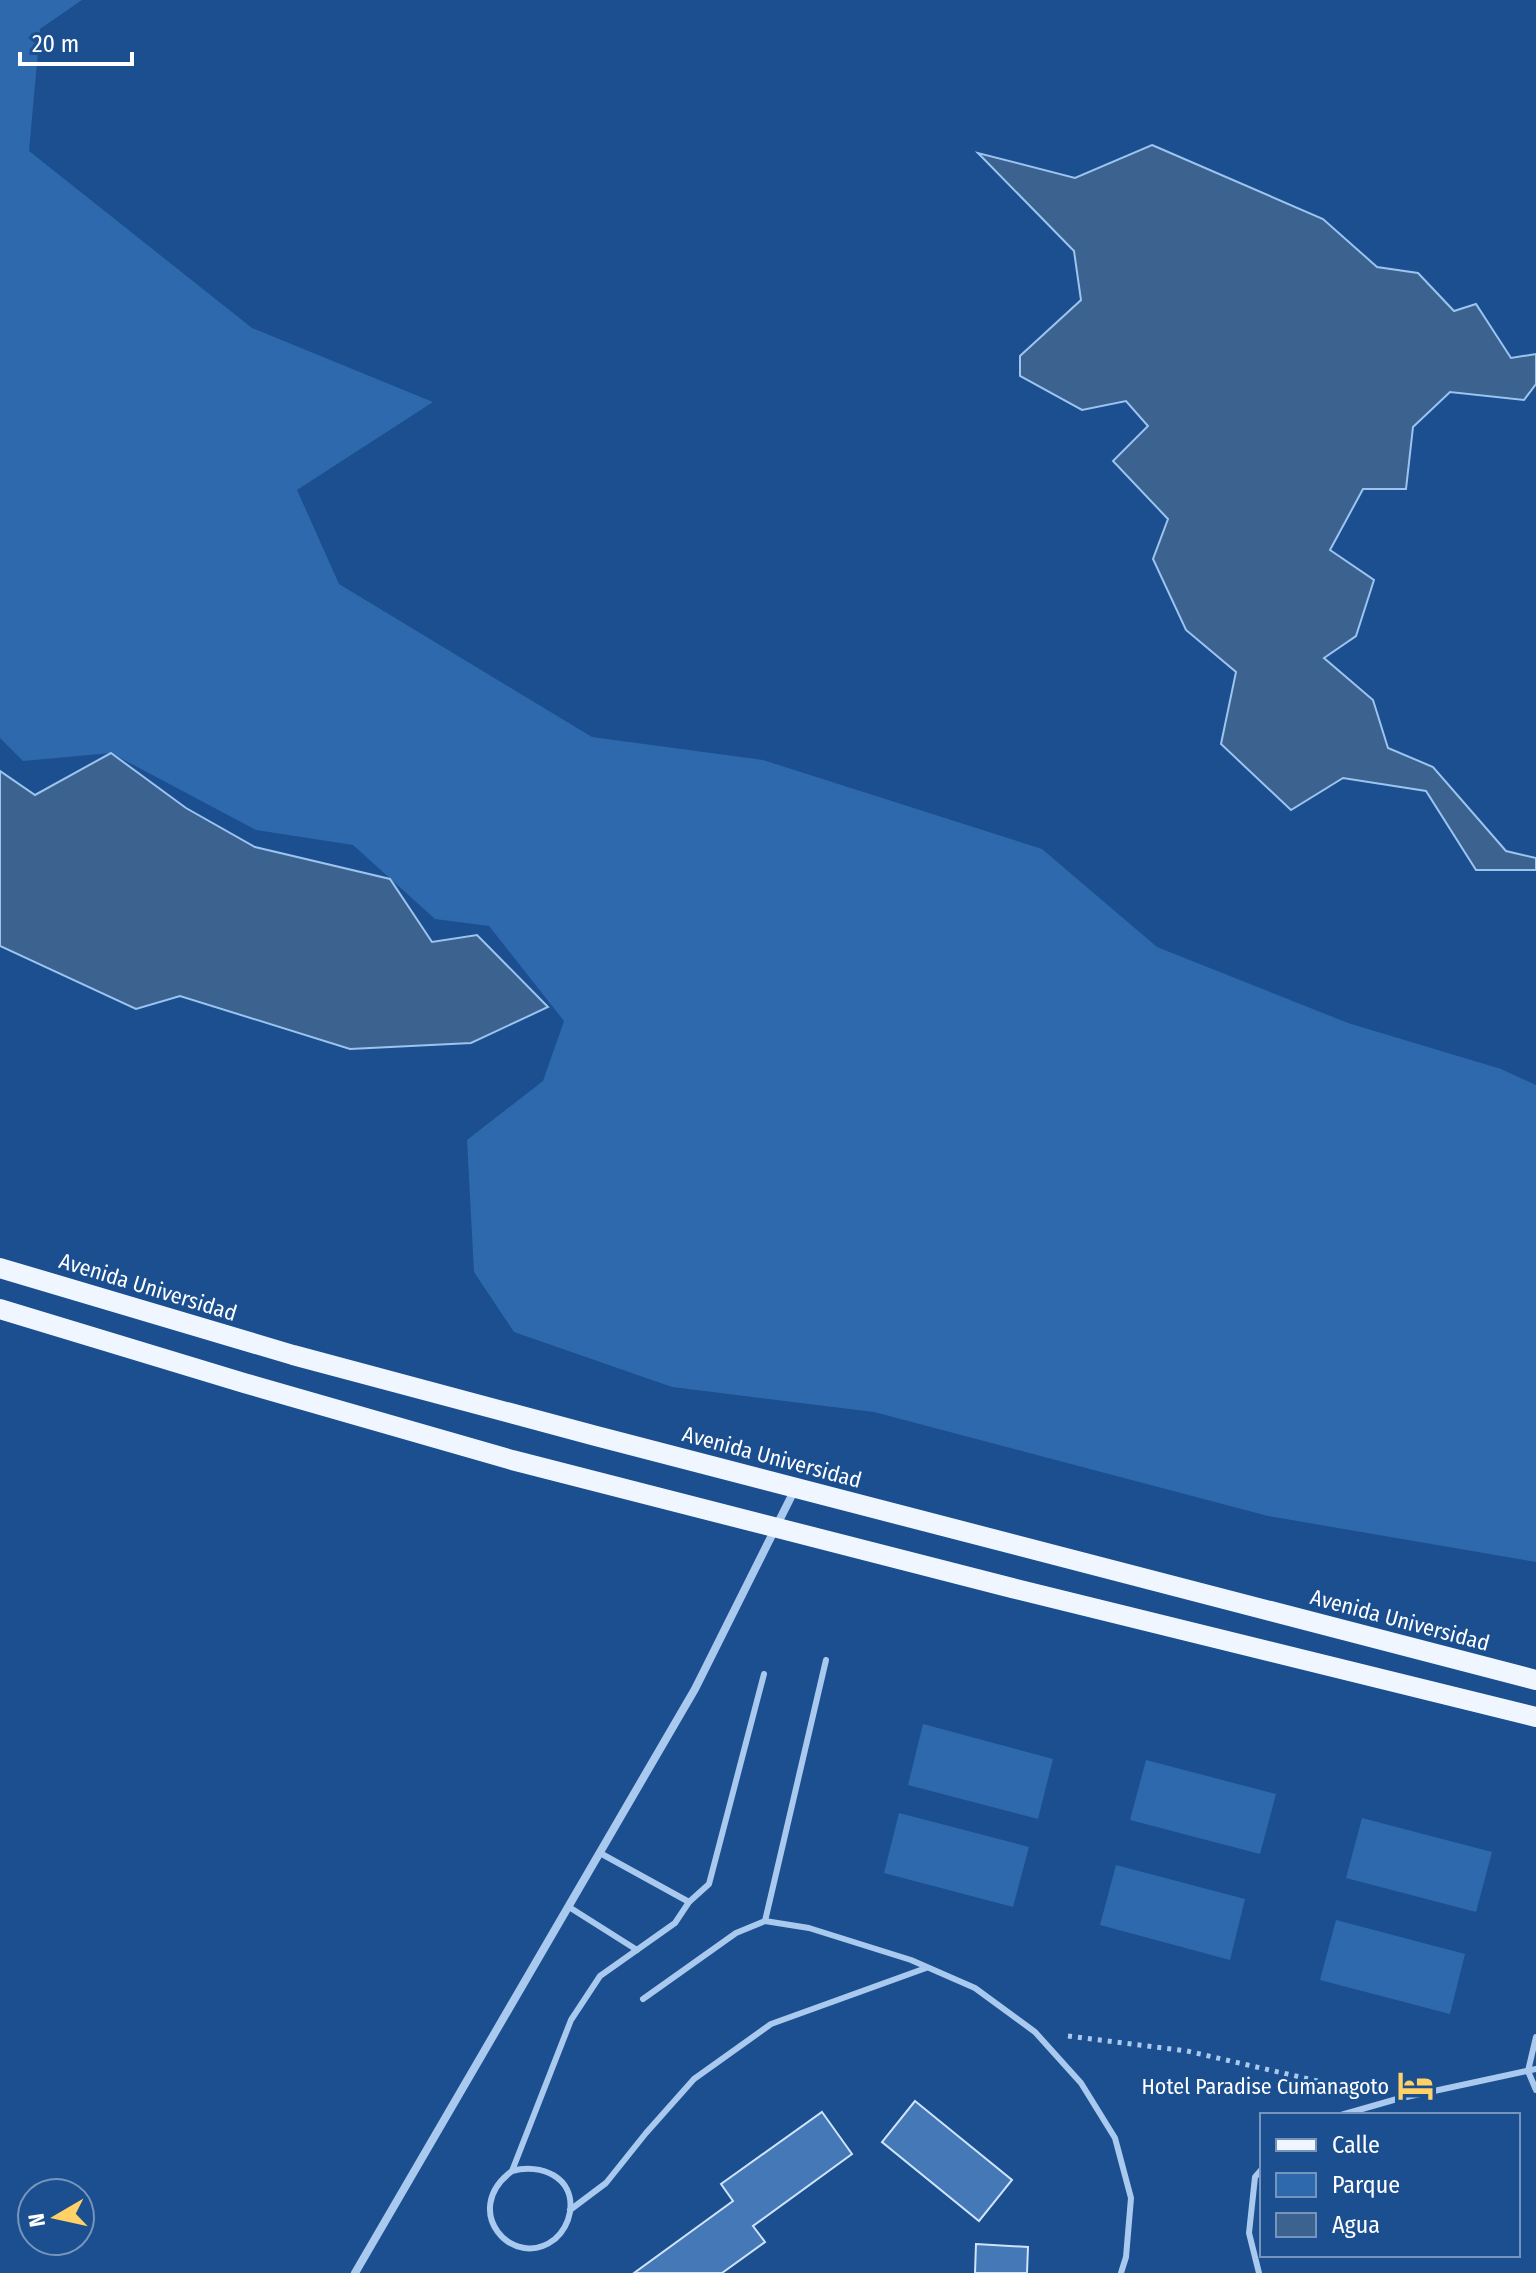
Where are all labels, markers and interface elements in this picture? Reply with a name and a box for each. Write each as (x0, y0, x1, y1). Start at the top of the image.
scale bar (20, 16, 132, 66)
text: 20 m (32, 30, 79, 58)
street label: Avenida Universidad (56, 1247, 240, 1327)
street label: Avenida Universidad (679, 1420, 865, 1494)
street label: Avenida Universidad (1307, 1583, 1493, 1657)
hotel icon: Hotel Paradise Cumanagoto (1396, 2067, 1434, 2105)
place label: Hotel Paradise Cumanagoto (1142, 2073, 1389, 2100)
legend (1260, 2113, 1520, 2257)
text: Calle (1332, 2131, 1380, 2159)
text: Parque (1332, 2171, 1400, 2199)
north arrow (16, 2177, 96, 2257)
text: N (22, 2211, 51, 2229)
text: Agua (1332, 2211, 1380, 2239)

